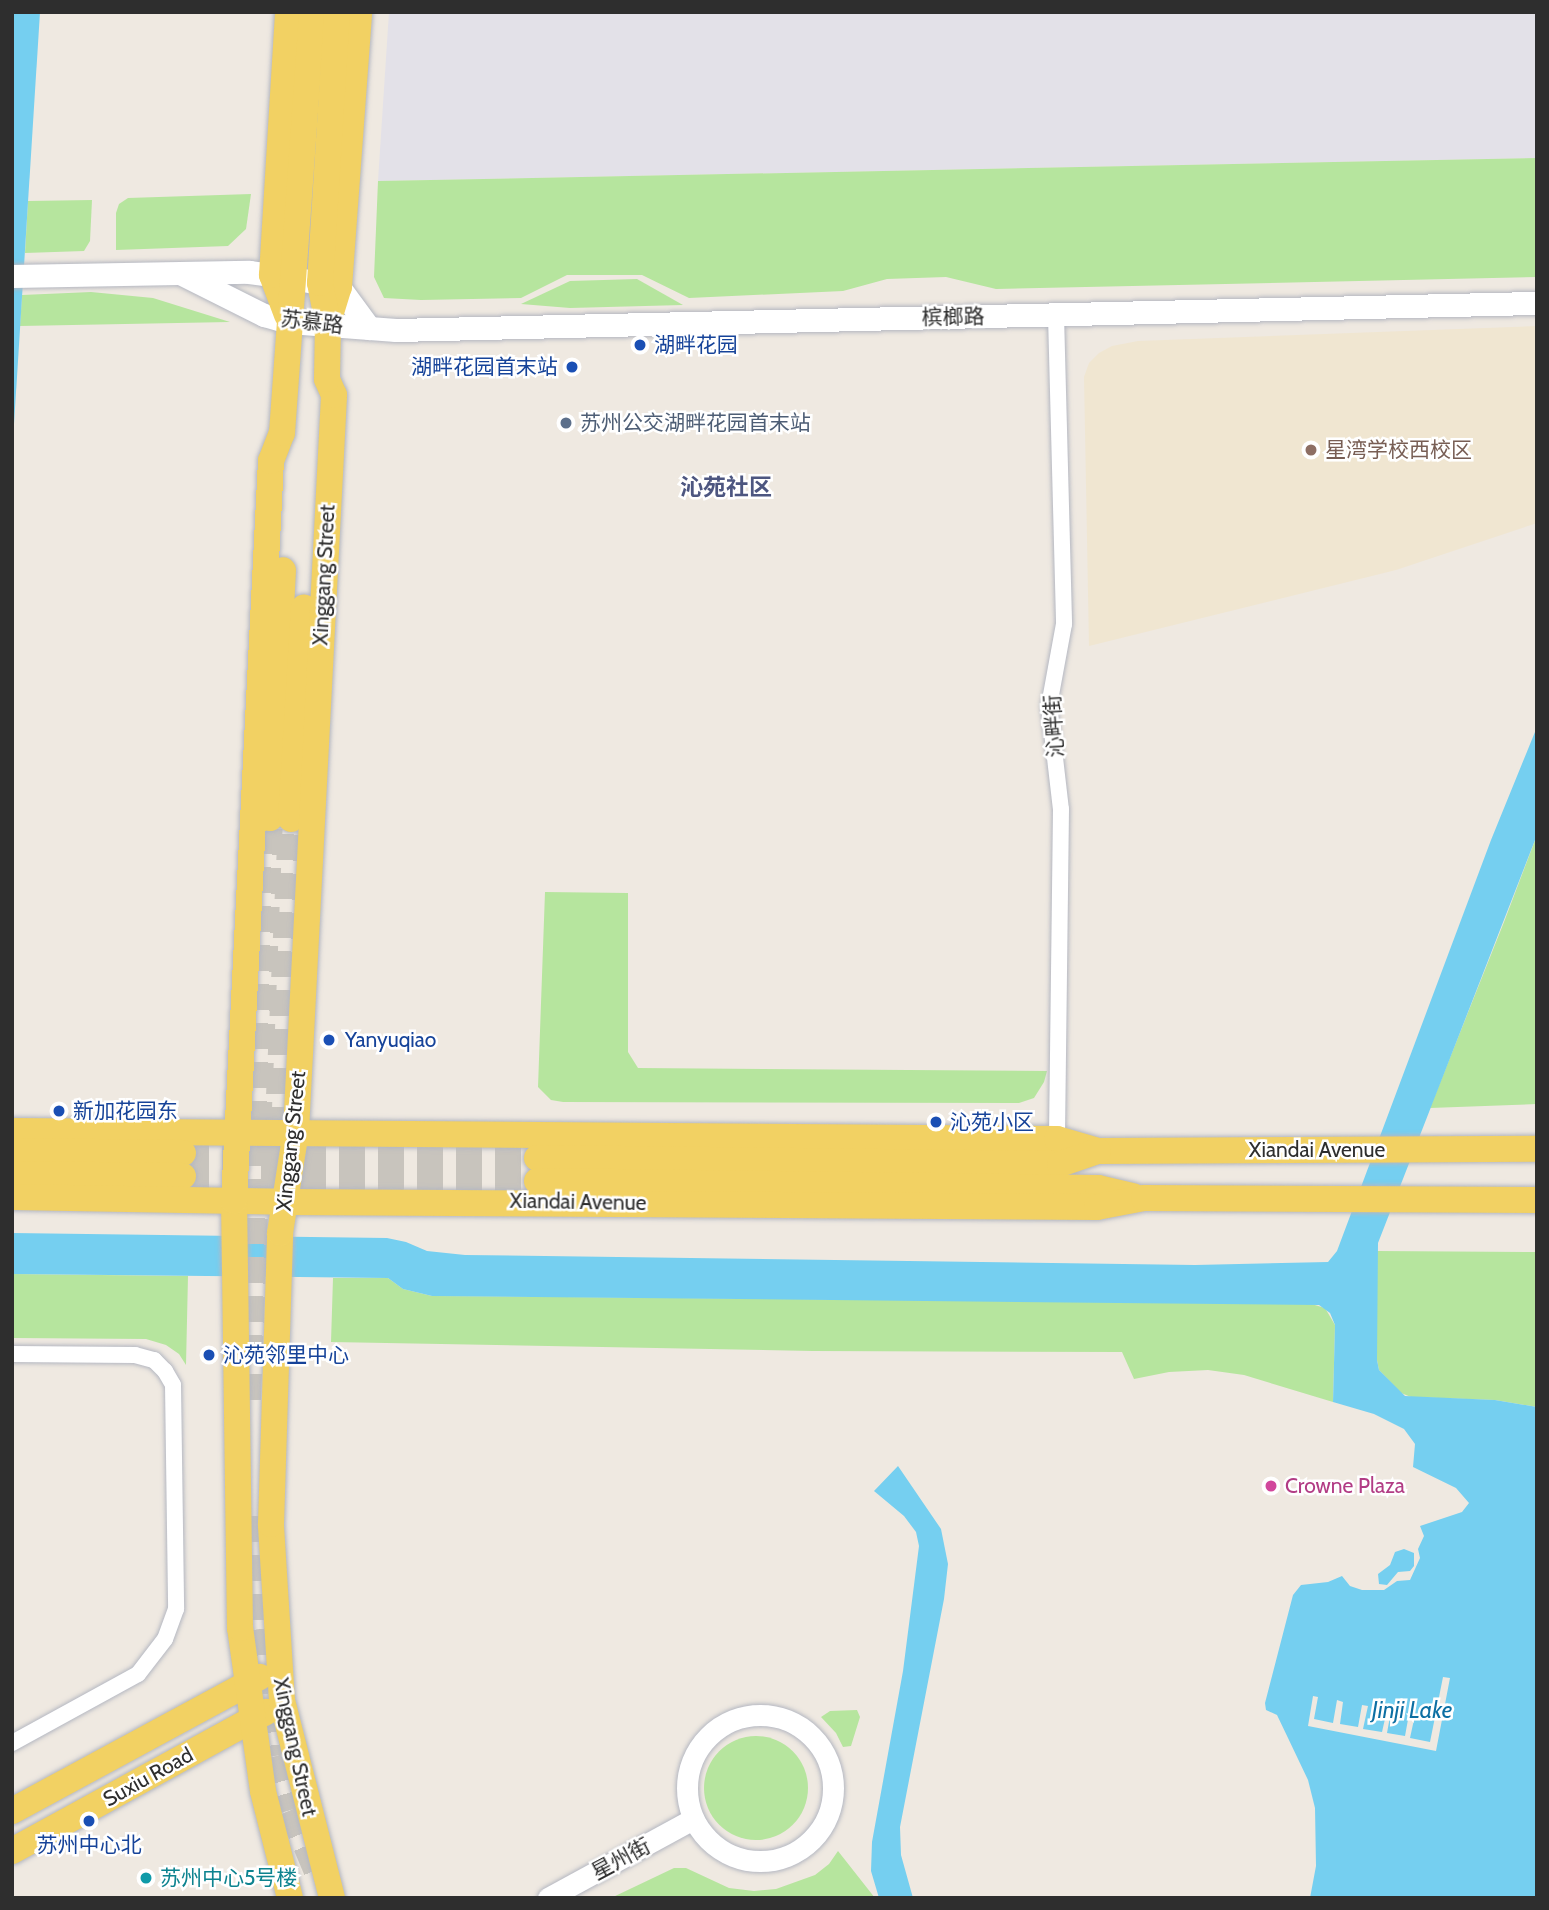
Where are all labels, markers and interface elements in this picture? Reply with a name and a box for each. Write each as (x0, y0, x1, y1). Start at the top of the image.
street label: 槟榔路 (921, 304, 985, 330)
street label: 苏慕路 (279, 306, 345, 338)
place label: 湖畔花园 (654, 332, 738, 358)
marker: 湖畔花园 (632, 337, 648, 353)
place label: 湖畔花园首末站 (411, 354, 558, 380)
marker: 湖畔花园首末站 (564, 359, 580, 375)
place label: 苏州公交湖畔花园首末站 (580, 410, 811, 436)
marker: 苏州公交湖畔花园首末站 (558, 415, 574, 431)
place label: 星湾学校西校区 (1325, 437, 1472, 463)
marker: 星湾学校西校区 (1303, 442, 1319, 458)
district label: 沁苑社区 (680, 473, 772, 501)
street label: Xinggang Street (308, 504, 340, 646)
street label: 沁畔街 (1040, 694, 1068, 758)
place label: Yanyuqiao (345, 1027, 436, 1053)
marker: Yanyuqiao (319, 1030, 339, 1050)
street label: Xinggang Street (271, 1070, 311, 1212)
place label: 新加花园东 (73, 1098, 178, 1124)
marker: 新加花园东 (51, 1103, 67, 1119)
place label: 沁苑小区 (950, 1109, 1034, 1135)
marker: 沁苑小区 (928, 1114, 944, 1130)
street label: Xiandai Avenue (1249, 1137, 1385, 1163)
street label: Xiandai Avenue (509, 1188, 647, 1216)
place label: 沁苑邻里中心 (223, 1342, 349, 1368)
marker: 沁苑邻里中心 (201, 1347, 217, 1363)
place label: Crowne Plaza (1285, 1473, 1405, 1499)
marker: Crowne Plaza (1263, 1478, 1279, 1494)
street label: Xinggang Street (268, 1675, 322, 1819)
water label: Jinji Lake (1372, 1696, 1452, 1724)
street label: Suxiu Road (99, 1742, 197, 1812)
marker: 苏州中心北 (81, 1813, 97, 1829)
place label: 苏州中心北 (37, 1832, 141, 1858)
street label: 星州街 (587, 1833, 655, 1885)
place label: 苏州中心5号楼 (160, 1865, 297, 1891)
marker: 苏州中心5号楼 (138, 1870, 154, 1886)

